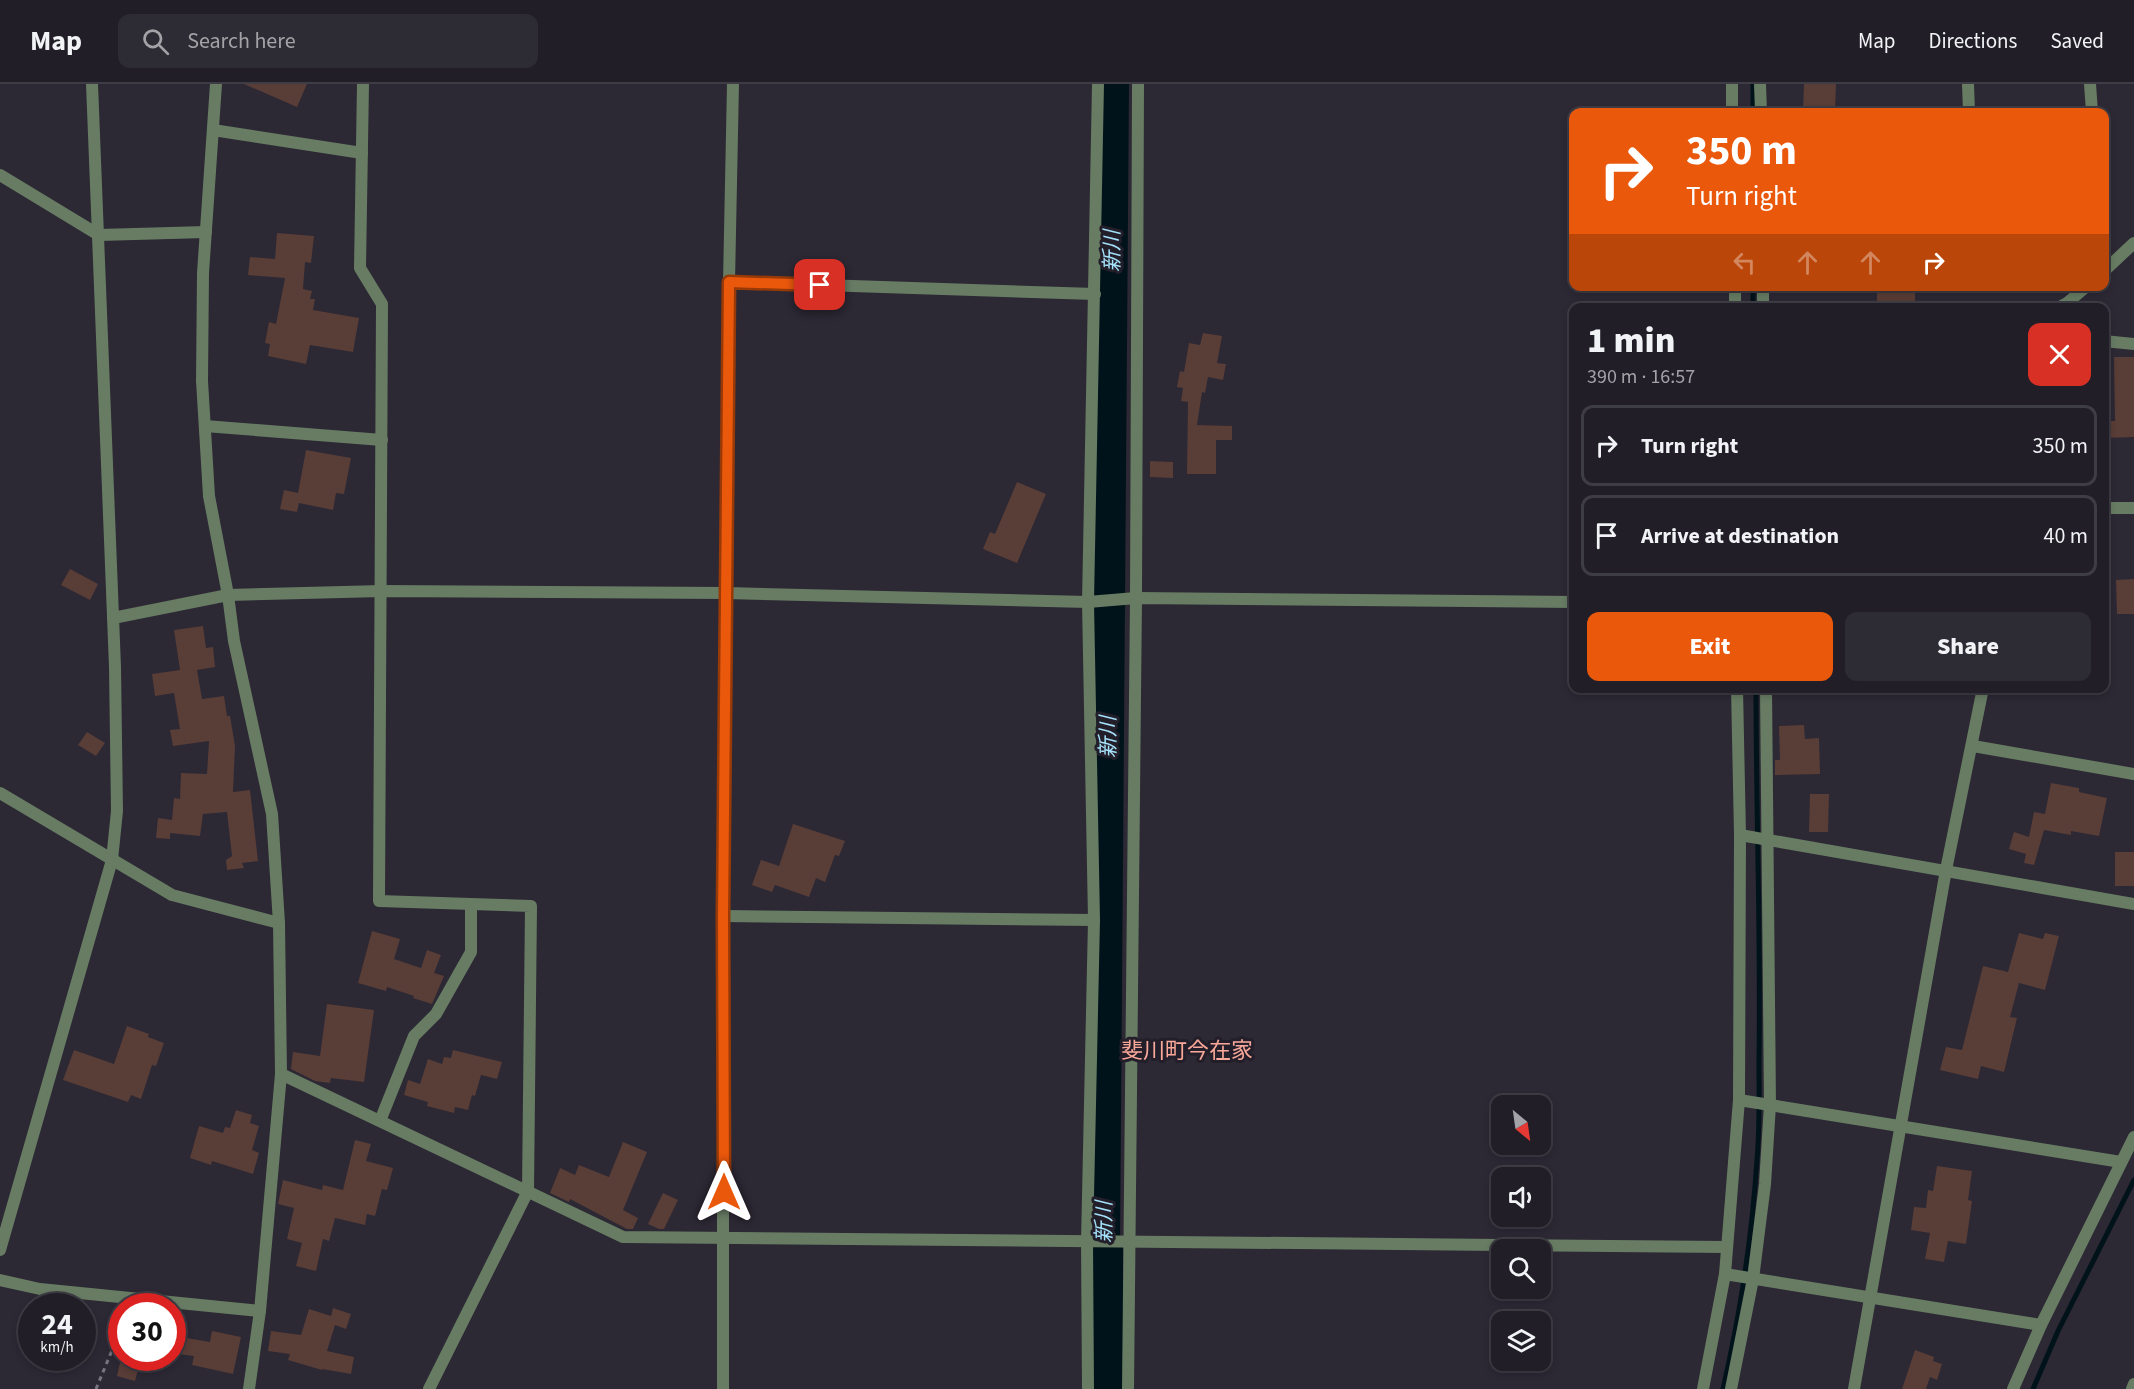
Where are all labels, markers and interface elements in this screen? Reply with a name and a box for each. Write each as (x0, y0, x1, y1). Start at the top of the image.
search box (118, 14, 538, 68)
text: Map (30, 21, 82, 61)
icon: search (139, 25, 172, 58)
text: Search here (187, 25, 296, 57)
text: Map (1858, 26, 1896, 56)
text: Directions (1929, 26, 2017, 56)
text: Saved (2050, 26, 2104, 56)
text: 350 m (1686, 121, 1797, 181)
icon: right (1587, 132, 1665, 210)
text: Turn right (1686, 177, 1797, 216)
water label: 新川 (1097, 228, 1127, 272)
icon: left (1728, 246, 1761, 279)
icon: ahead (1791, 246, 1824, 279)
icon: ahead (1854, 246, 1887, 279)
icon: right (1917, 246, 1950, 279)
pin (794, 259, 845, 310)
icon: arrive (803, 268, 836, 301)
text: 1 min (1587, 315, 1675, 366)
button: close (2028, 323, 2091, 386)
text: 390 m · 16:57 (1587, 363, 1695, 391)
icon: right (1590, 429, 1623, 462)
text: Turn right (1641, 430, 1738, 462)
text: 350 m (2033, 430, 2088, 462)
icon: arrive (1590, 519, 1623, 552)
text: Arrive at destination (1641, 520, 1839, 552)
text: 40 m (2043, 520, 2088, 552)
button: Exit (1587, 612, 1833, 681)
button: Share (1845, 612, 2091, 681)
water label: 新川 (1093, 714, 1123, 758)
district label: 斐川町今在家 (1121, 1035, 1253, 1067)
north arrow (1491, 1095, 1551, 1155)
map controls (1491, 1095, 1551, 1371)
position arrow (692, 1160, 756, 1224)
button: sound (1491, 1167, 1551, 1227)
water label: 新川 (1089, 1199, 1119, 1243)
button: search (1491, 1239, 1551, 1299)
speed limit sign: 30 (108, 1293, 186, 1371)
text: 24 (41, 1303, 73, 1346)
button: layers (1491, 1311, 1551, 1371)
text: km/h (40, 1337, 74, 1358)

